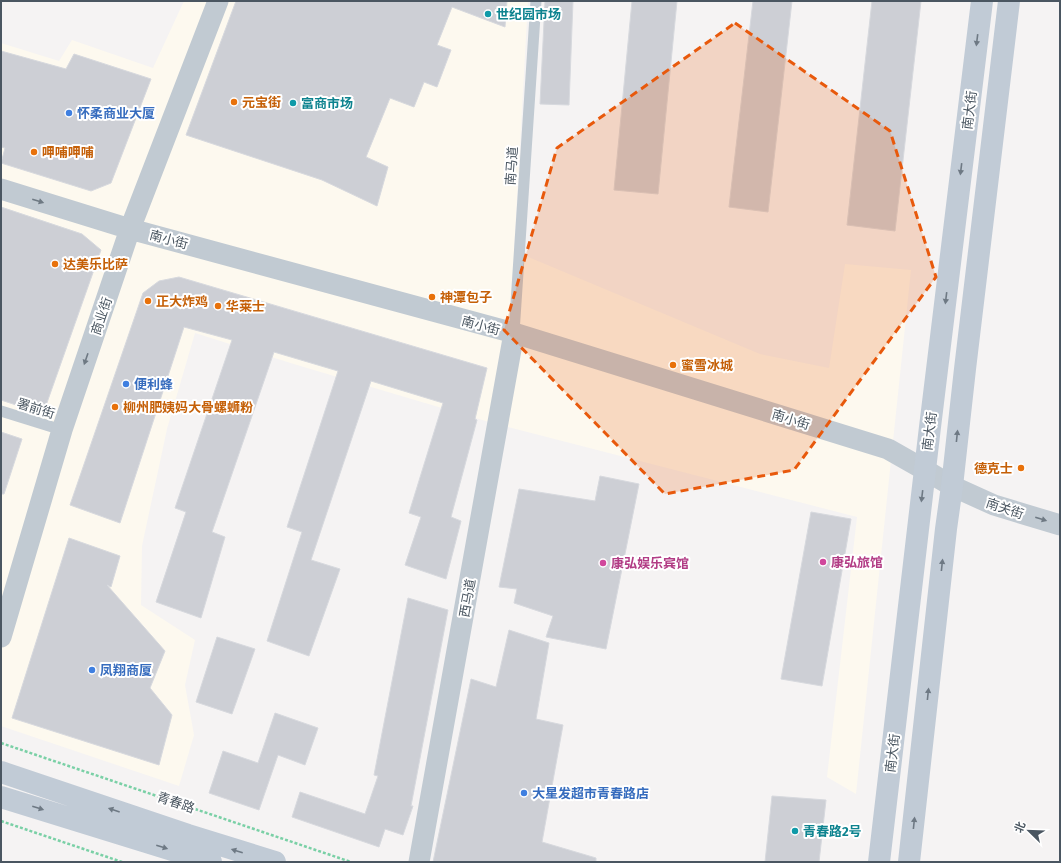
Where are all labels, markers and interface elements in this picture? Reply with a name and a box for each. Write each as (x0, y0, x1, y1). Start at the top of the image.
place label: 世纪园市场 (496, 7, 561, 22)
marker: 世纪园市场 (483, 9, 493, 19)
one-way arrow (974, 34, 980, 46)
street label: 南大街 (960, 90, 979, 130)
place label: 元宝街 (242, 95, 281, 110)
place label: 富商市场 (301, 96, 353, 111)
marker: 元宝街 (229, 97, 239, 107)
marker: 富商市场 (288, 98, 298, 108)
place label: 怀柔商业大厦 (77, 106, 155, 121)
marker: 怀柔商业大厦 (64, 108, 74, 118)
place label: 呷哺呷哺 (42, 145, 94, 160)
street label: 南马道 (503, 146, 520, 186)
marker: 呷哺呷哺 (29, 147, 39, 157)
one-way arrow (958, 163, 965, 175)
one-way arrow (33, 198, 45, 204)
street label: 南小街 (148, 227, 190, 252)
place label: 达美乐比萨 (63, 257, 128, 272)
marker: 达美乐比萨 (50, 259, 60, 269)
place label: 神潭包子 (440, 290, 492, 305)
marker: 神潭包子 (427, 292, 437, 302)
one-way arrow (943, 292, 949, 304)
place label: 正大炸鸡 (156, 294, 208, 309)
street label: 商业街 (88, 295, 115, 337)
marker: 正大炸鸡 (143, 296, 153, 306)
place label: 华莱士 (226, 299, 265, 314)
marker: 华莱士 (213, 301, 223, 311)
street label: 南小街 (460, 313, 502, 338)
one-way arrow (83, 353, 89, 365)
place label: 蜜雪冰城 (681, 358, 733, 373)
marker: 蜜雪冰城 (668, 360, 678, 370)
place label: 便利蜂 (134, 377, 173, 392)
marker: 便利蜂 (121, 379, 131, 389)
street label: 署前街 (15, 396, 57, 421)
place label: 柳州肥姨妈大骨螺蛳粉 (123, 400, 253, 415)
marker: 柳州肥姨妈大骨螺蛳粉 (110, 402, 120, 412)
street label: 南小街 (770, 407, 812, 432)
street label: 南大街 (920, 411, 939, 451)
one-way arrow (954, 430, 960, 442)
place label: 德克士 (974, 461, 1013, 476)
marker: 德克士 (1016, 463, 1026, 473)
one-way arrow (919, 490, 925, 502)
street label: 南关街 (984, 495, 1026, 522)
one-way arrow (1035, 516, 1047, 522)
place label: 康弘旅馆 (831, 555, 883, 570)
place label: 康弘娱乐宾馆 (611, 556, 689, 571)
marker: 康弘旅馆 (818, 557, 828, 567)
marker: 康弘娱乐宾馆 (598, 558, 608, 568)
one-way arrow (938, 559, 945, 571)
street label: 西马道 (457, 578, 478, 619)
place label: 凤翔商厦 (100, 663, 152, 678)
marker: 凤翔商厦 (87, 665, 97, 675)
one-way arrow (924, 688, 931, 700)
street label: 南大街 (883, 733, 902, 773)
place label: 大星发超市青春路店 (532, 786, 649, 801)
marker: 大星发超市青春路店 (519, 788, 529, 798)
street label: 青春路 (155, 789, 197, 816)
one-way arrow (33, 806, 45, 812)
one-way arrow (107, 807, 119, 813)
north arrow (1009, 811, 1049, 851)
one-way arrow (910, 817, 917, 829)
text: 北 (1012, 820, 1028, 835)
place label: 青春路2号 (803, 824, 862, 839)
marker: 青春路2号 (790, 826, 800, 836)
one-way arrow (157, 844, 169, 850)
one-way arrow (231, 848, 243, 854)

